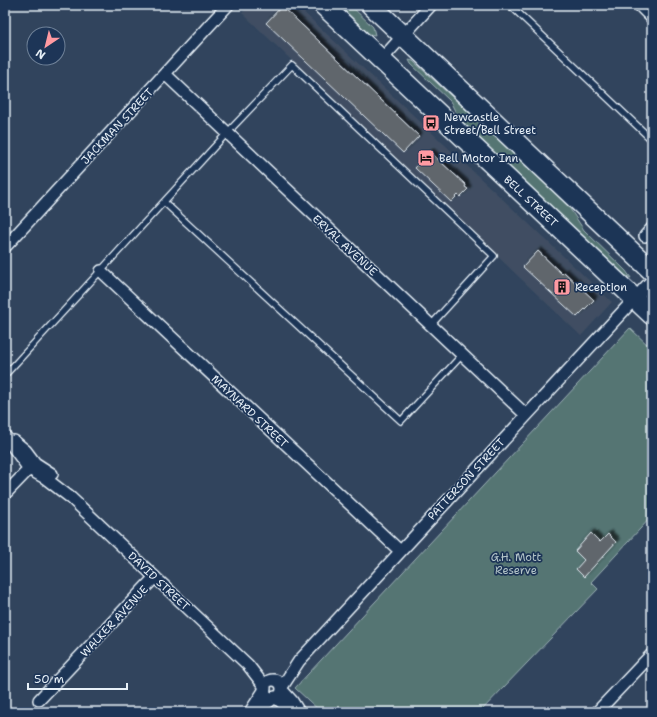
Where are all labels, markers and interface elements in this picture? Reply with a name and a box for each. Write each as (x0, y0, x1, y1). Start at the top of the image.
north arrow (26, 26, 66, 66)
text: N (32, 45, 48, 62)
street label: JACKMAN STREET (78, 85, 157, 168)
place label: Newcastle Street/Bell Street (444, 110, 536, 138)
bus stop icon: Newcastle Street/Bell Street (421, 113, 441, 133)
hotel icon: Bell Motor Inn (416, 148, 436, 168)
place label: Bell Motor Inn (439, 151, 518, 166)
street label: BELL STREET (500, 172, 561, 231)
street label: ERVAL AVENUE (309, 211, 380, 279)
building icon: Reception (552, 277, 572, 297)
place label: Reception (575, 280, 627, 295)
street label: MAYNARD STREET (208, 372, 291, 451)
street label: PATTERSON STREET (424, 435, 508, 524)
street label: DAVID STREET (125, 549, 193, 614)
park label: G.H. Mott Reserve (491, 550, 542, 578)
street label: WALKER AVENUE (77, 582, 152, 660)
scale bar (28, 665, 127, 691)
text: 50 m (34, 671, 64, 687)

